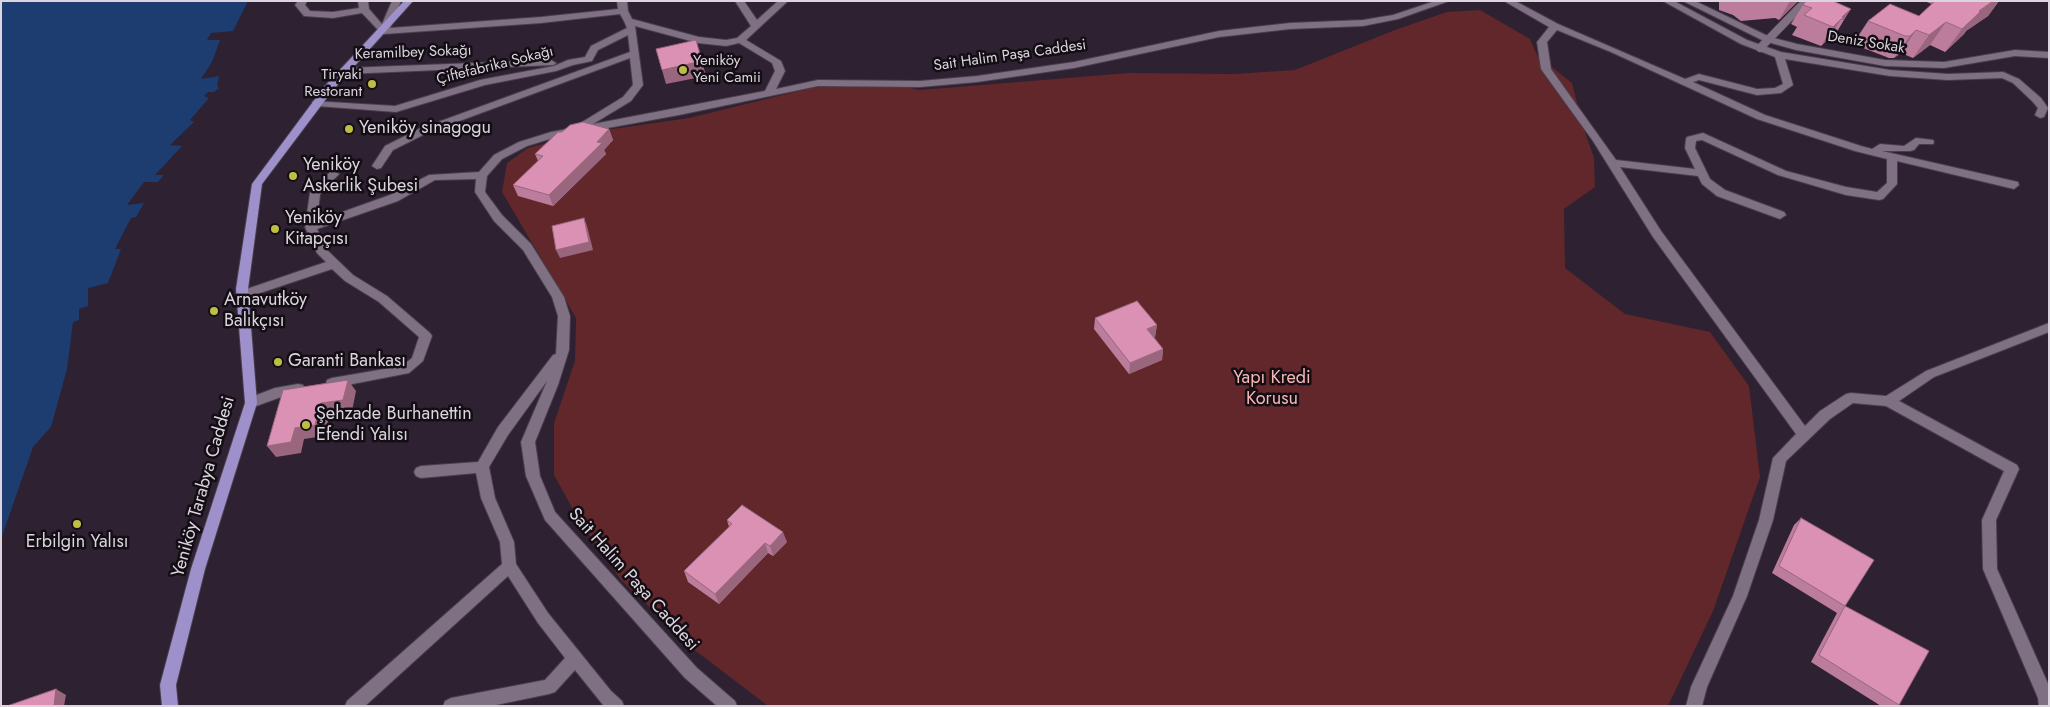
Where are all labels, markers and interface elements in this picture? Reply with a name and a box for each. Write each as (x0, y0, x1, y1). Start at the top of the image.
street label: Deniz Sokak (1826, 28, 1906, 58)
street label: Sait Halim Paşa Caddesi (933, 36, 1087, 76)
street label: Keramilbey Sokağı (354, 42, 472, 64)
street label: Çiftefabrika Sokağı (435, 43, 555, 89)
place label: Yeniköy Yeni Camii (693, 52, 761, 87)
marker: Yeniköy Yeni Camii (677, 64, 689, 76)
place label: Tiryaki Restorant (304, 66, 362, 101)
marker: Tiryaki Restorant (366, 78, 378, 90)
place label: Yeniköy sinagogu (359, 118, 491, 140)
marker: Yeniköy sinagogu (343, 123, 355, 135)
place label: Yeniköy Askerlik Şubesi (303, 155, 418, 198)
marker: Yeniköy Askerlik Şubesi (287, 170, 299, 182)
place label: Yeniköy Kitapçısı (285, 208, 348, 250)
marker: Yeniköy Kitapçısı (269, 223, 281, 235)
place label: Arnavutköy Balıkçısı (224, 290, 307, 332)
marker: Arnavutköy Balıkçısı (208, 305, 220, 317)
place label: Garanti Bankası (288, 351, 406, 373)
marker: Garanti Bankası (272, 356, 284, 368)
park label: Yapı Kredi Korusu (1233, 368, 1311, 410)
street label: Yeniköy Tarabya Caddesi (168, 394, 240, 580)
place label: Şehzade Burhanettin Efendi Yalısı (316, 404, 472, 446)
marker: Şehzade Burhanettin Efendi Yalısı (300, 419, 312, 431)
street label: Sait Halim Paşa Caddesi (563, 504, 703, 656)
marker: Erbilgin Yalısı (71, 518, 83, 530)
place label: Erbilgin Yalısı (26, 532, 128, 554)

